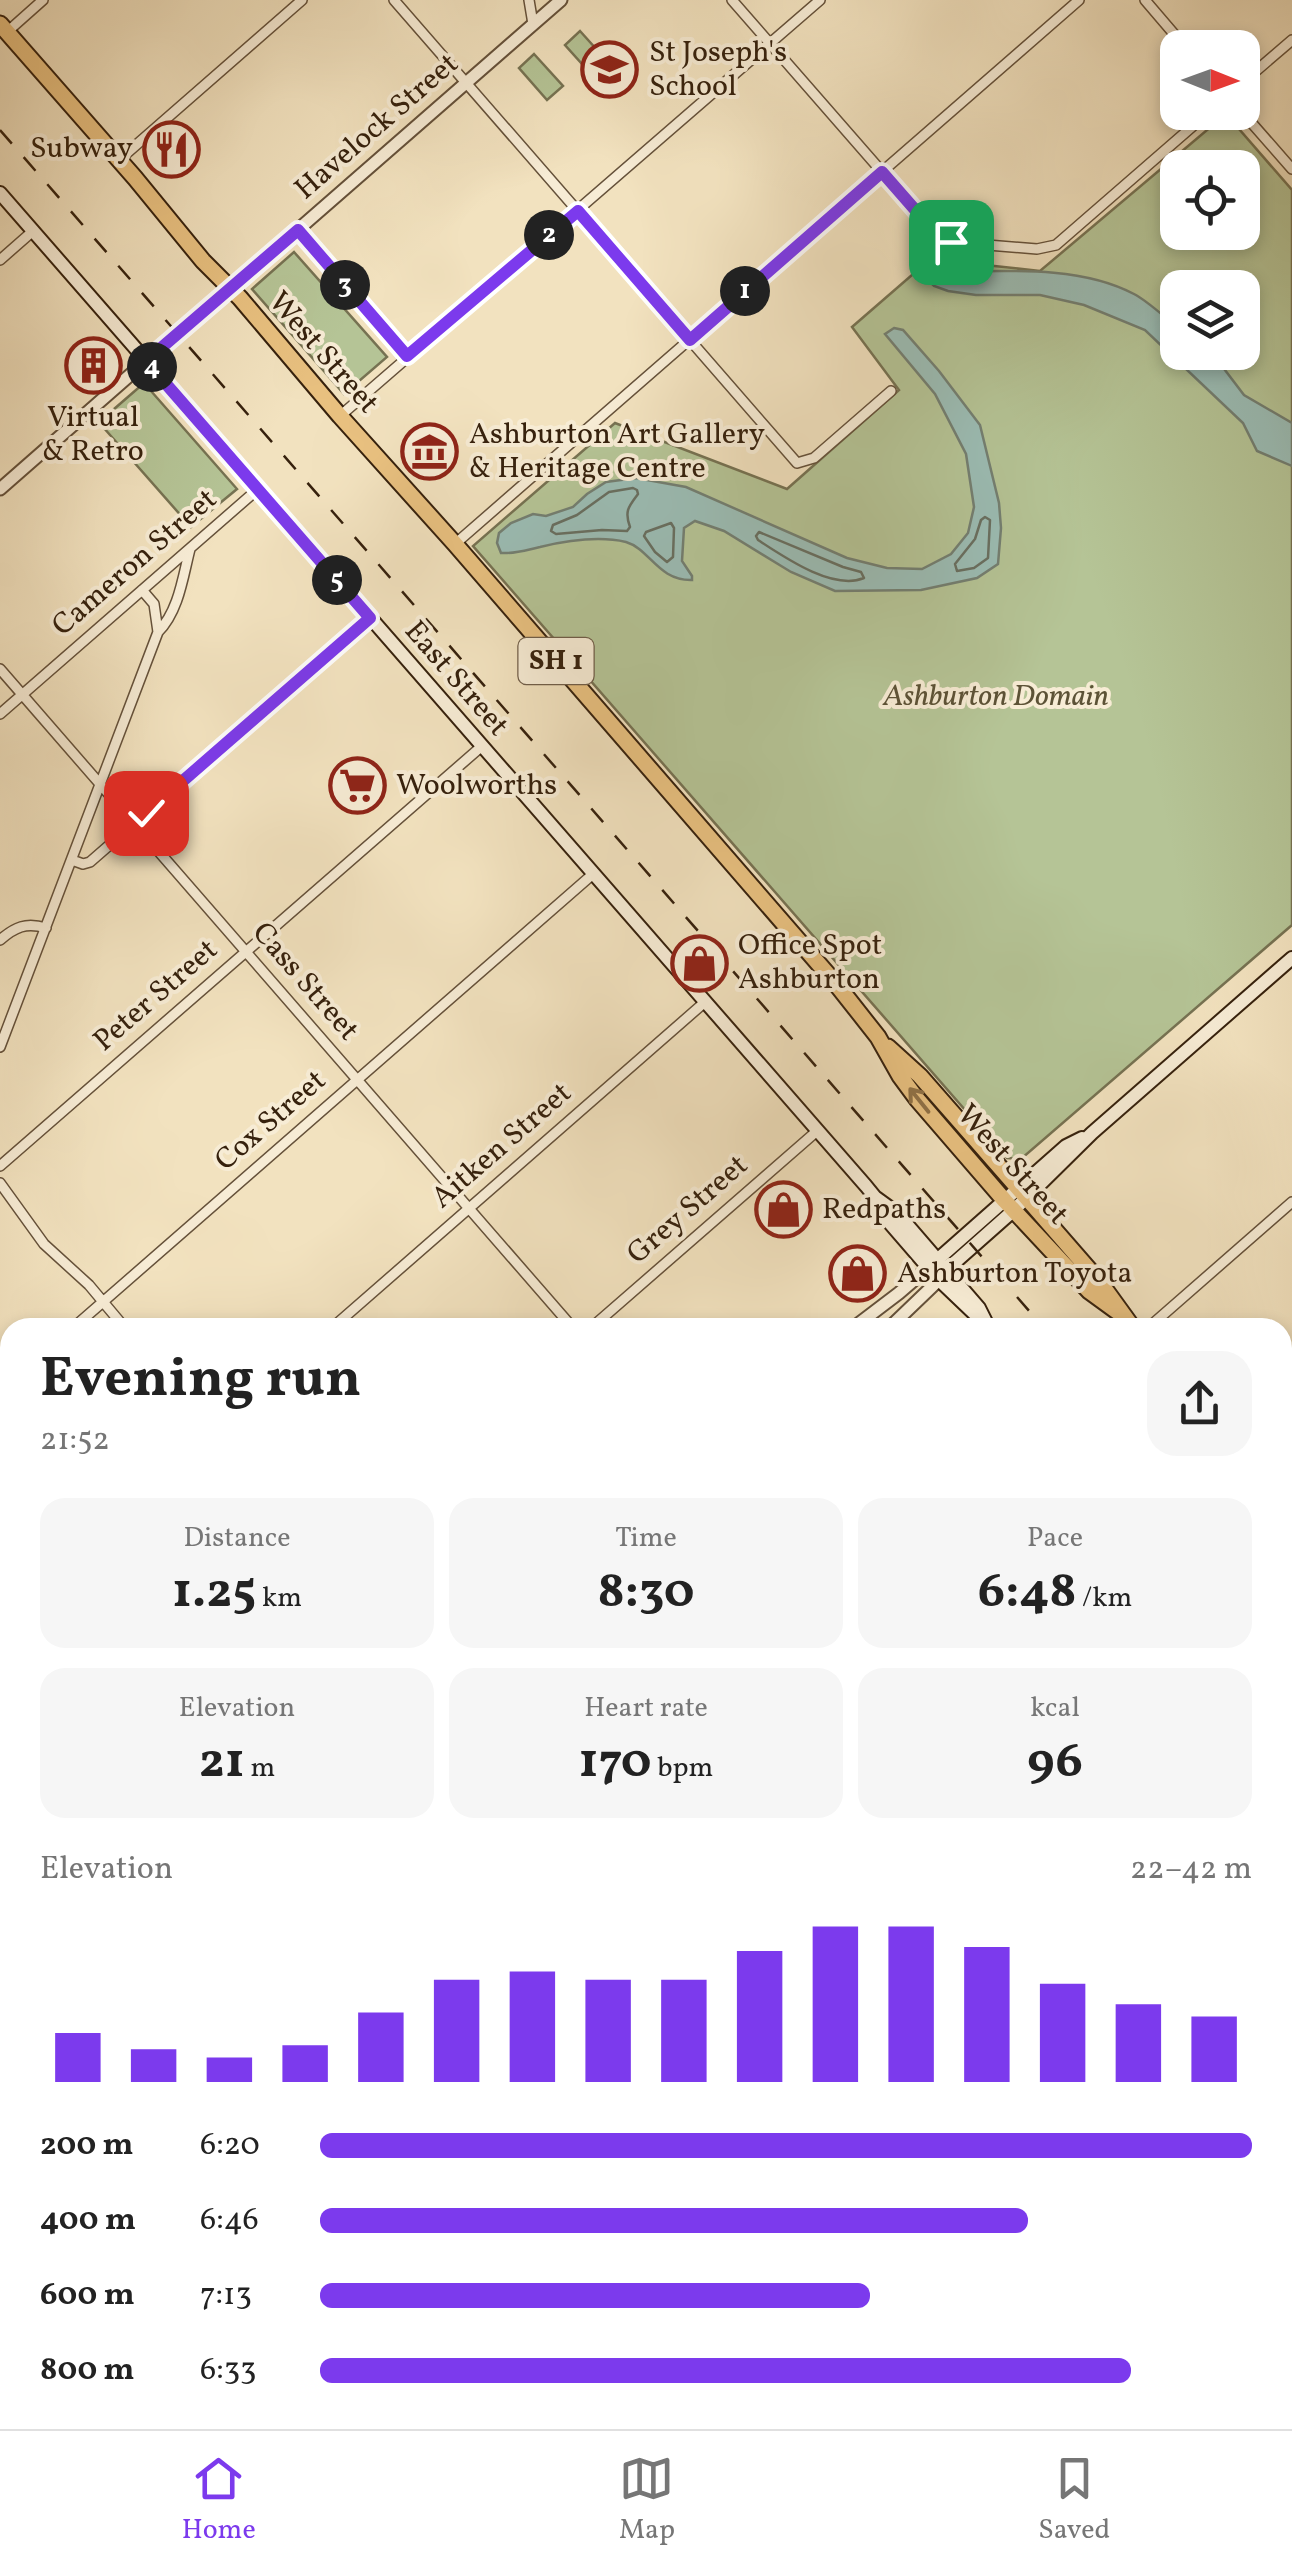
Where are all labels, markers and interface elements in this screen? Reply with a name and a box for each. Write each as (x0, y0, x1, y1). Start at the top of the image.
north arrow (1160, 30, 1260, 130)
map controls (1160, 30, 1260, 370)
place label: St Joseph's School (649, 32, 787, 108)
school or university icon: St Joseph's School (580, 40, 640, 100)
street label: Havelock Street (286, 44, 468, 210)
restaurant icon: Subway (142, 119, 202, 179)
place label: Subway (30, 128, 133, 170)
button: locate (1160, 150, 1260, 250)
pin (909, 200, 994, 285)
pin: 2 (524, 210, 574, 260)
text: 2 (542, 215, 556, 254)
icon: arrive (924, 215, 979, 270)
pin: 3 (320, 260, 370, 310)
text: 3 (338, 265, 352, 304)
pin: 1 (720, 266, 770, 316)
button: layers (1160, 270, 1260, 370)
text: 1 (739, 271, 751, 310)
street label: West Street (258, 283, 388, 423)
building icon: Virtual & Retro (63, 335, 123, 395)
pin: 4 (127, 342, 177, 392)
text: 4 (144, 347, 160, 386)
place label: Virtual & Retro (42, 397, 144, 473)
place label: Ashburton Art Gallery & Heritage Centre (469, 414, 765, 490)
museum icon: Ashburton Art Gallery & Heritage Centre (400, 422, 460, 482)
street label: Cameron Street (43, 479, 227, 647)
pin: 5 (312, 555, 362, 605)
text: 5 (330, 560, 344, 599)
street label: East Street (394, 612, 518, 746)
road number: SH 1 (518, 638, 594, 684)
park label: Ashburton Domain (882, 676, 1109, 718)
supermarket icon: Woolworths (327, 756, 387, 816)
place label: Woolworths (396, 765, 557, 807)
pin (104, 771, 189, 856)
icon: check (119, 786, 174, 841)
street label: Cass Street (242, 914, 368, 1050)
place label: Office Spot Ashburton (738, 925, 882, 1001)
street label: Peter Street (85, 930, 227, 1062)
shop icon: Office Spot Ashburton (669, 933, 729, 993)
street label: Cox Street (206, 1061, 336, 1181)
street label: Aitken Street (423, 1073, 581, 1219)
one-way arrow (908, 1088, 930, 1114)
street label: West Street (946, 1095, 1078, 1235)
street label: Grey Street (618, 1145, 758, 1275)
shop icon: Redpaths (753, 1180, 813, 1240)
place label: Redpaths (822, 1189, 946, 1231)
shop icon: Ashburton Toyota (828, 1244, 888, 1304)
place label: Ashburton Toyota (897, 1253, 1132, 1295)
text: Evening run (40, 1343, 361, 1419)
button: share (1147, 1351, 1252, 1456)
text: 21:52 (40, 1419, 110, 1463)
text: Distance (183, 1519, 291, 1558)
text: Time (615, 1519, 677, 1558)
text: Pace (1027, 1519, 1083, 1558)
text: 1.25 (172, 1558, 256, 1628)
text: 8:30 (598, 1558, 695, 1628)
text: 6:48 (978, 1558, 1076, 1628)
text: km (256, 1579, 302, 1618)
text: /km (1076, 1579, 1132, 1618)
text: Elevation (179, 1689, 295, 1728)
text: Heart rate (584, 1689, 708, 1728)
text: kcal (1030, 1689, 1080, 1728)
text: 21 (199, 1728, 245, 1798)
text: 170 (579, 1728, 652, 1798)
text: 96 (1027, 1728, 1083, 1798)
text: m (245, 1749, 275, 1788)
text: bpm (652, 1749, 713, 1788)
text: Elevation (40, 1848, 173, 1892)
text: 22–42 m (1130, 1848, 1252, 1892)
text: 200 m (40, 2124, 134, 2168)
text: 6:20 (200, 2124, 260, 2168)
text: 400 m (40, 2199, 136, 2243)
text: 6:46 (200, 2199, 259, 2243)
text: 600 m (40, 2274, 135, 2318)
text: 7:13 (200, 2274, 252, 2318)
text: 800 m (40, 2349, 135, 2393)
text: 6:33 (200, 2349, 256, 2393)
tab: Home (182, 2451, 256, 2550)
tab: Map (619, 2451, 675, 2550)
tab: Saved (1038, 2451, 1110, 2550)

